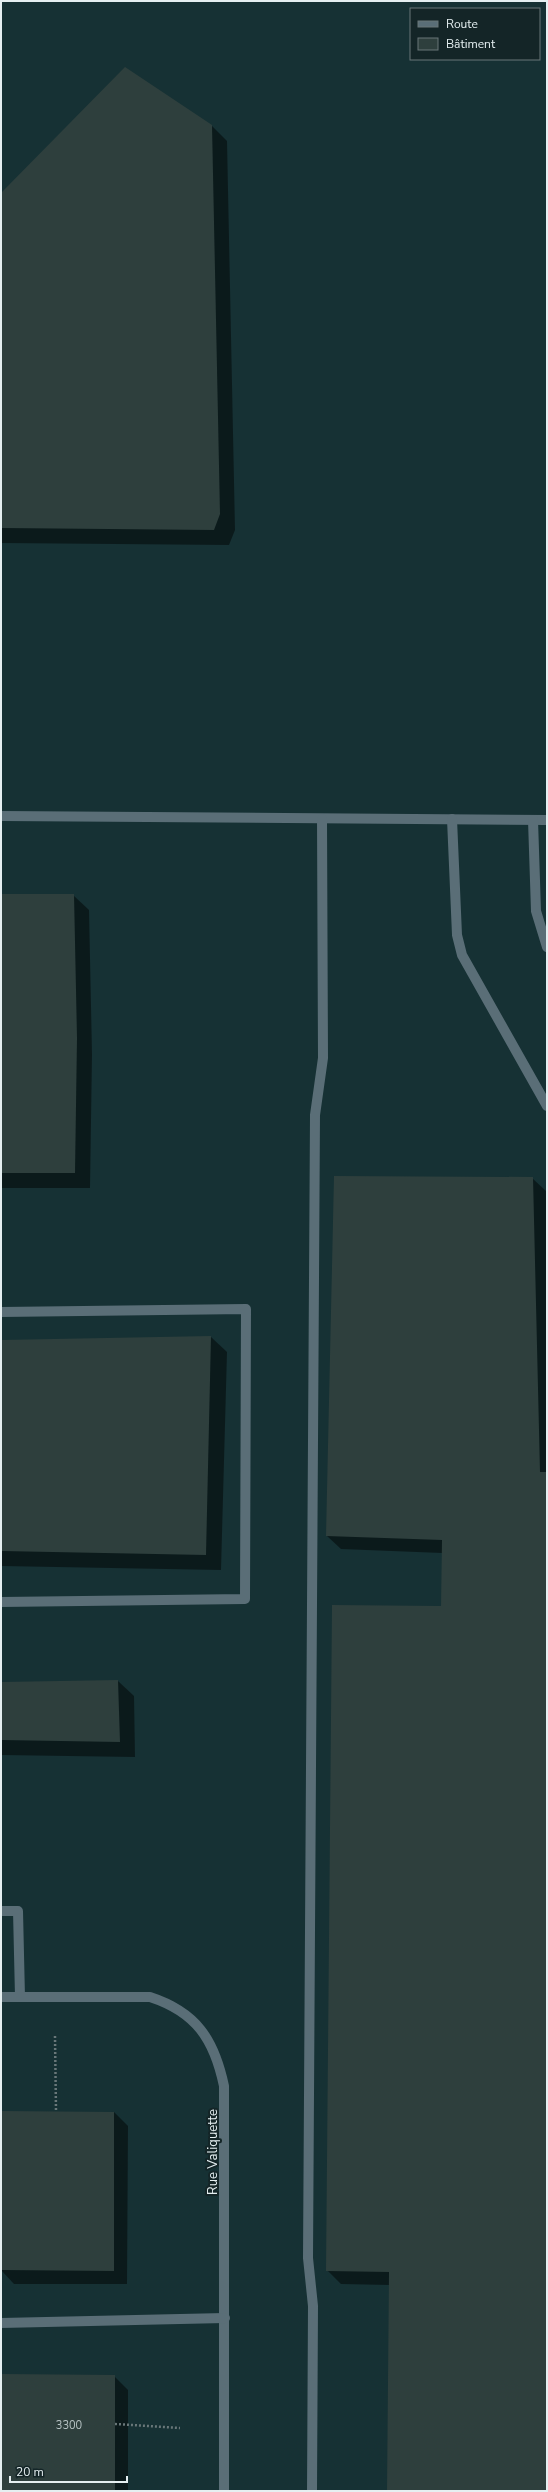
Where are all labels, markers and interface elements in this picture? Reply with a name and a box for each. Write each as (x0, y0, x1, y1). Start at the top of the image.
legend (410, 8, 540, 60)
text: Route (446, 16, 478, 32)
text: Bâtiment (446, 36, 496, 52)
street label: Rue Valiquette (204, 2109, 222, 2195)
house number: 3300 (56, 2418, 83, 2433)
scale bar (10, 2458, 127, 2484)
text: 20 m (16, 2464, 44, 2480)

